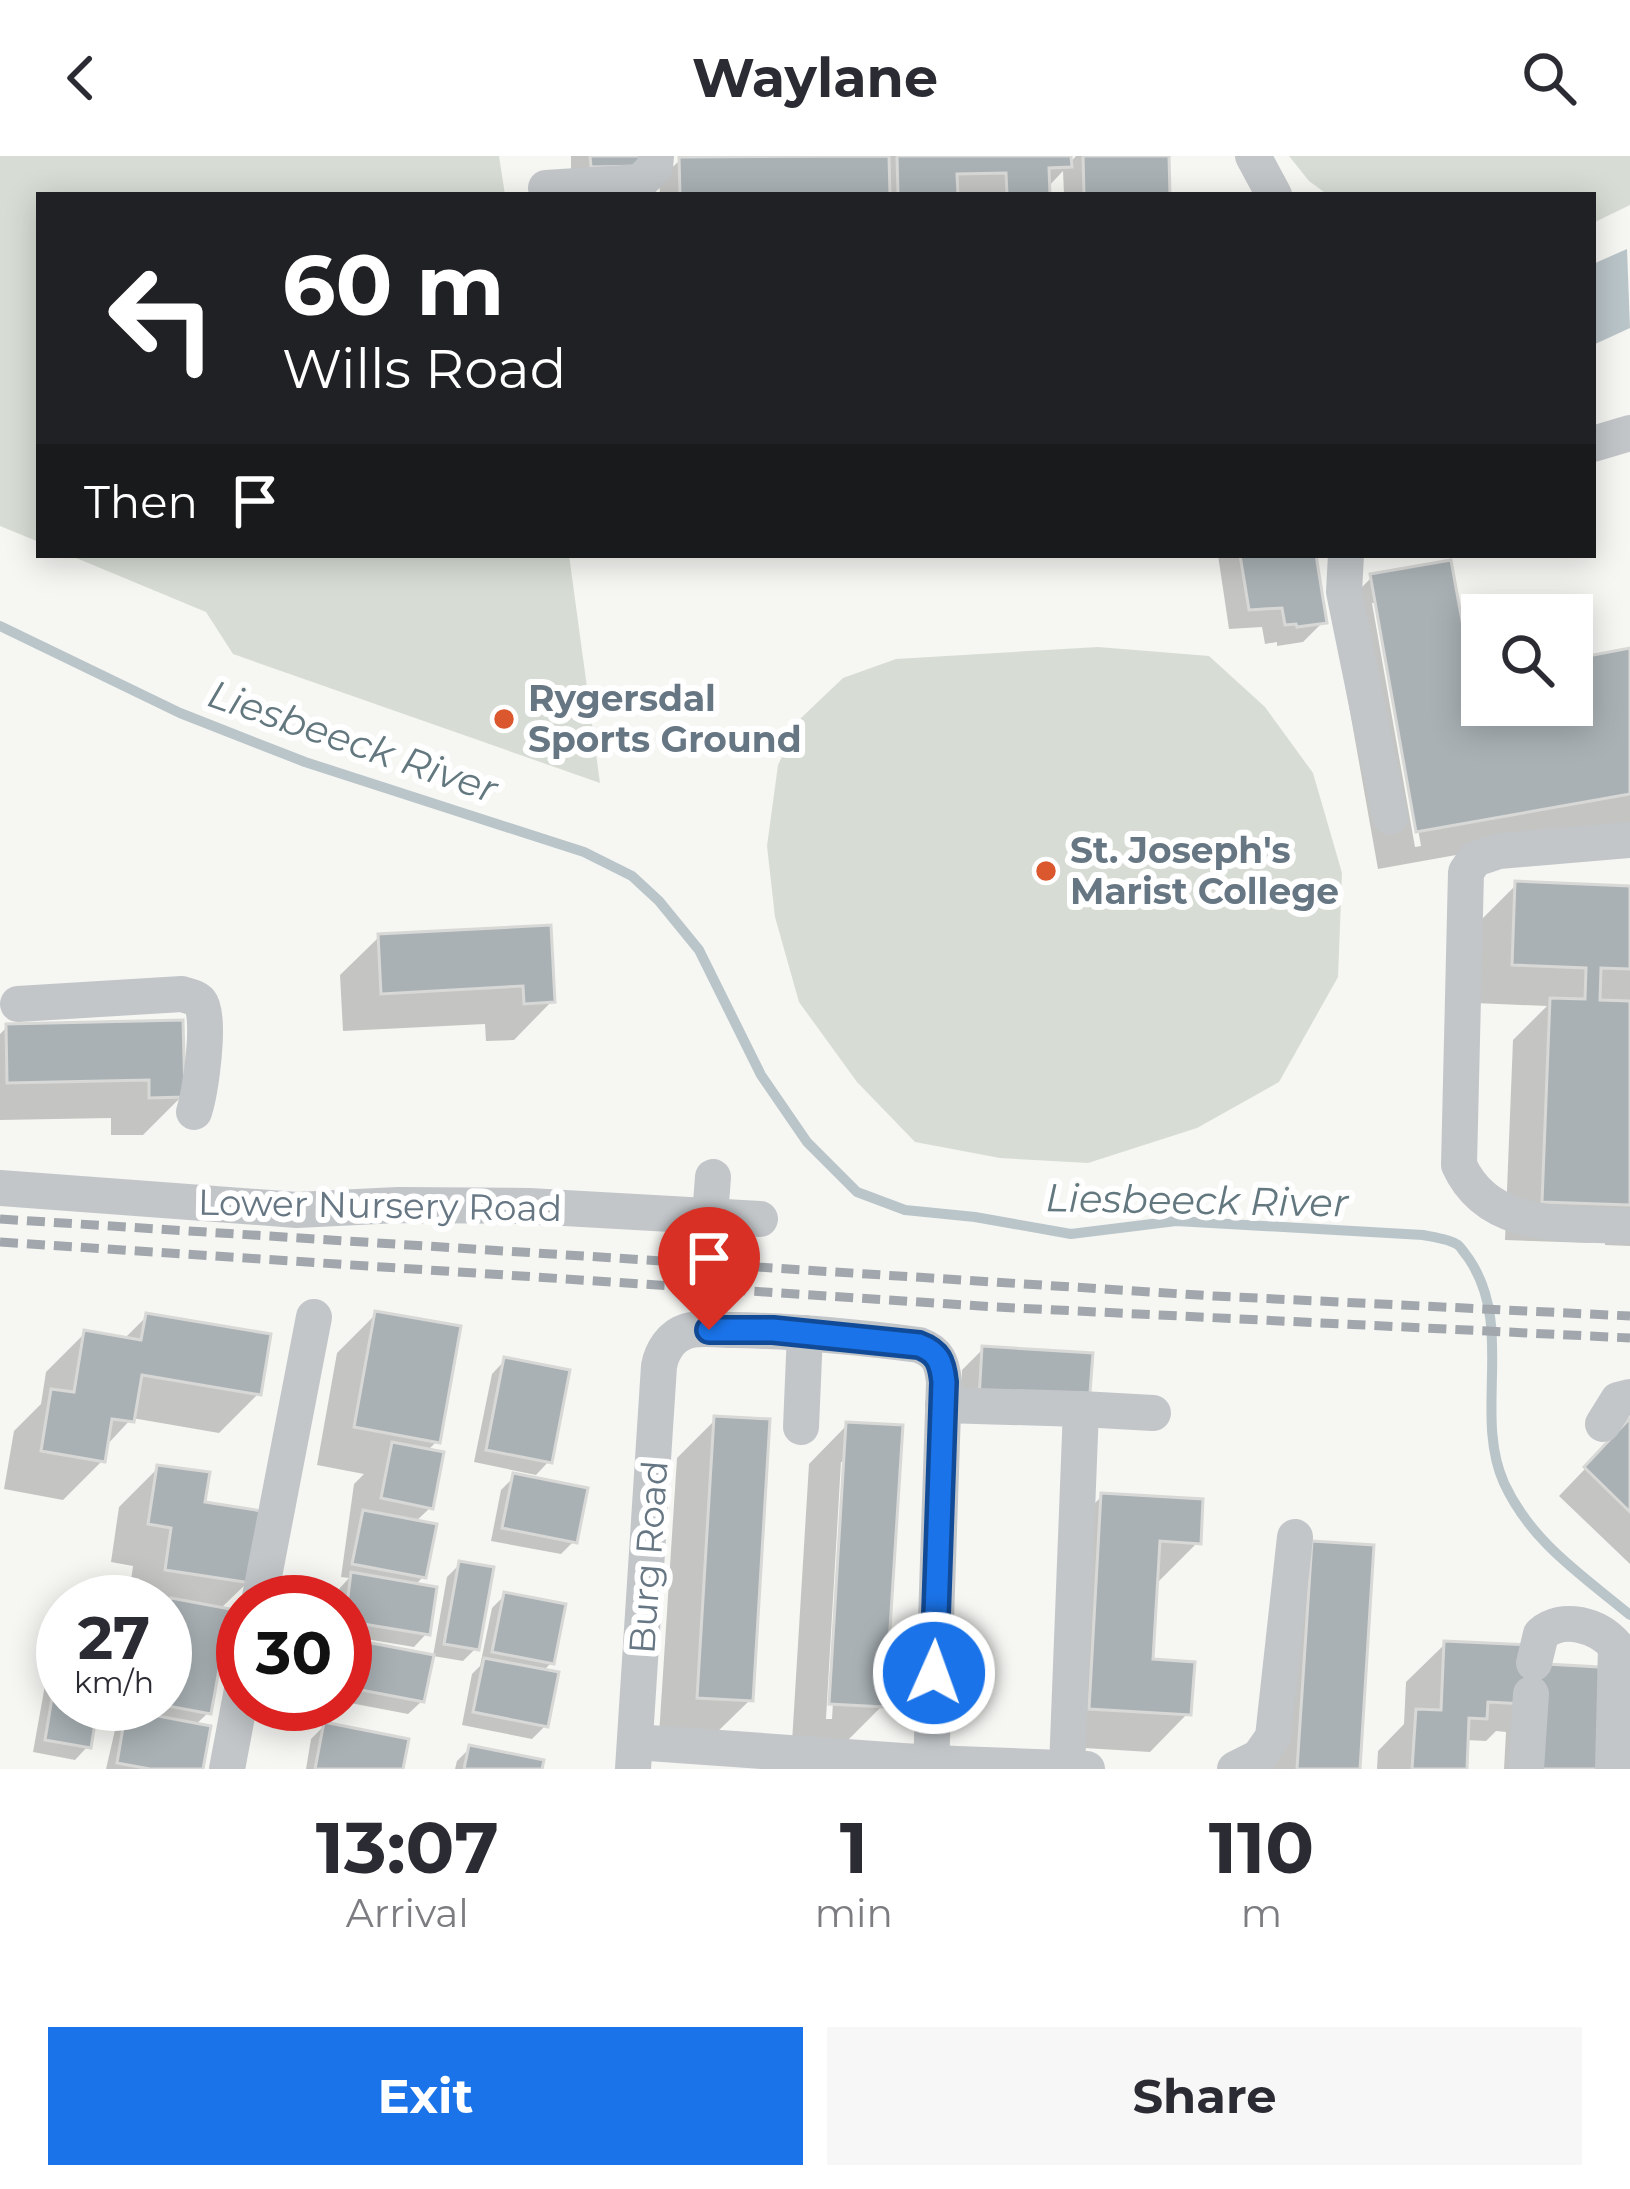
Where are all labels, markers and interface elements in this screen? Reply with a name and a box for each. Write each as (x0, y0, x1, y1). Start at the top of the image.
icon: back (48, 45, 114, 111)
text: Waylane (692, 45, 938, 111)
icon: search (1516, 45, 1582, 111)
text: 60 m (282, 234, 504, 336)
icon: left (84, 240, 240, 396)
text: Wills Road (282, 336, 566, 402)
icon: arrive (222, 468, 288, 534)
text: Then (84, 474, 198, 529)
map controls (1461, 594, 1593, 726)
button: search (1461, 594, 1593, 726)
water label: Liesbeeck River (202, 669, 505, 813)
place label: Rygersdal Sports Ground (528, 676, 802, 761)
marker: Rygersdal Sports Ground (491, 706, 517, 732)
place label: St. Joseph's Marist College (1070, 828, 1339, 913)
marker: St. Joseph's Marist College (1033, 858, 1059, 884)
water label: Liesbeeck River (1045, 1173, 1350, 1227)
street label: Lower Nursery Road (198, 1180, 562, 1230)
pin (658, 1207, 760, 1330)
icon: arrive (676, 1225, 742, 1291)
street label: Burg Road (619, 1459, 677, 1655)
speed limit sign: 30 (216, 1575, 372, 1731)
text: 27 (78, 1601, 150, 1674)
position arrow (871, 1610, 997, 1736)
text: km/h (74, 1664, 154, 1701)
text: 13:07 (316, 1803, 499, 1891)
text: 1 (840, 1803, 868, 1891)
text: 110 (1209, 1803, 1314, 1891)
text: Arrival (346, 1889, 469, 1937)
text: min (815, 1889, 893, 1937)
text: m (1241, 1889, 1282, 1937)
button: Exit (48, 2027, 803, 2165)
button: Share (827, 2027, 1582, 2165)

